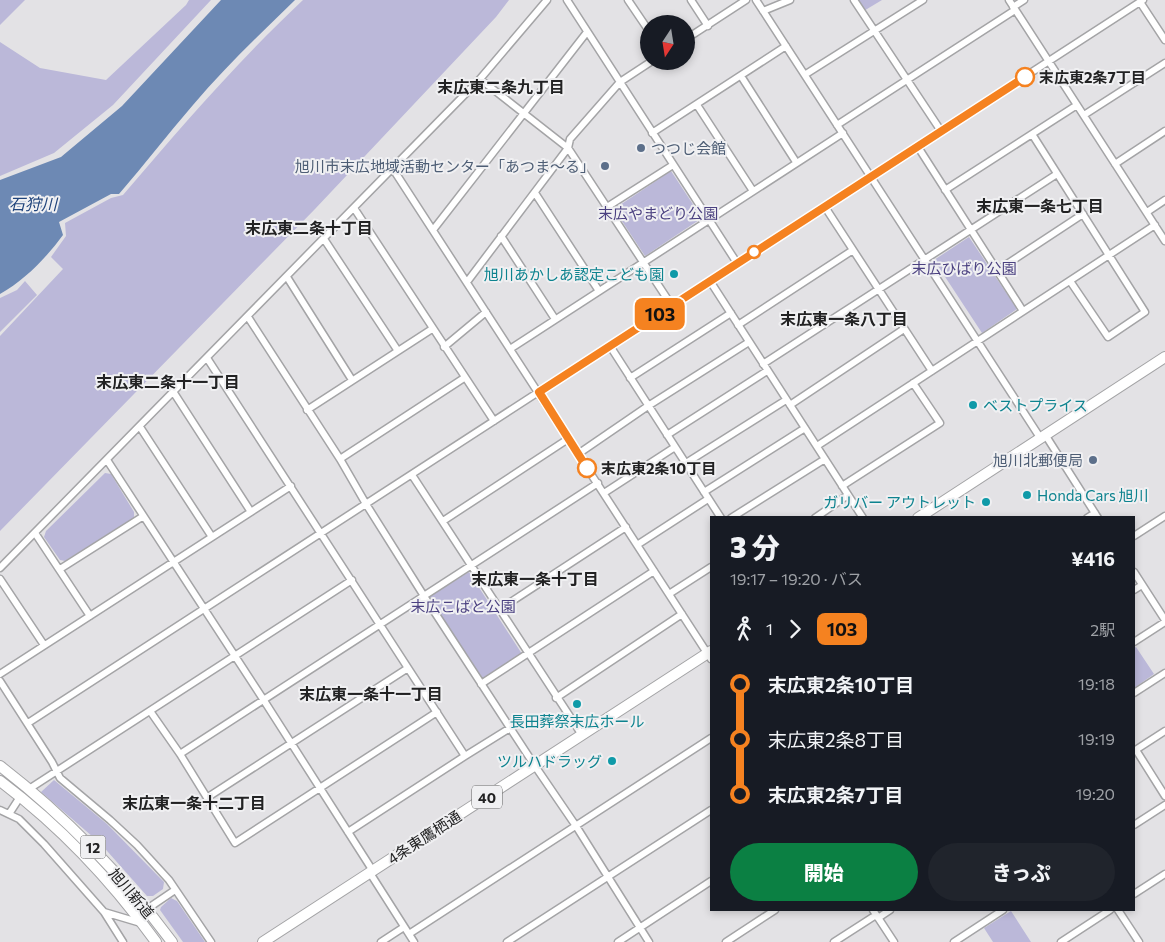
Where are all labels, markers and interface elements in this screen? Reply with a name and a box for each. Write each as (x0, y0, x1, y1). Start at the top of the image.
north arrow (640, 15, 695, 70)
map controls (640, 15, 695, 70)
marker: 末広東2条7丁目 (1015, 67, 1035, 87)
place label: 末広東2条7丁目 (1039, 68, 1146, 86)
district label: 末広東二条九丁目 (437, 77, 565, 96)
place label: つつじ会館 (651, 139, 726, 157)
marker: つつじ会館 (635, 142, 647, 154)
place label: 旭川市末広地域活動センター「あつま〜る」 (295, 157, 595, 175)
marker: 旭川市末広地域活動センター「あつま〜る」 (599, 160, 611, 172)
water label: 石狩川 (9, 194, 59, 213)
district label: 末広東一条七丁目 (976, 196, 1104, 215)
park label: 末広やまどり公園 (598, 204, 718, 222)
district label: 末広東二条十丁目 (245, 218, 373, 237)
unlabelled marker (747, 245, 761, 259)
park label: 末広ひばり公園 (911, 259, 1017, 277)
place label: 旭川あかしあ認定こども園 (484, 265, 664, 283)
marker: 旭川あかしあ認定こども園 (668, 268, 680, 280)
line badge: 103 (631, 298, 689, 330)
text: 103 (645, 303, 675, 325)
district label: 末広東一条八丁目 (780, 309, 908, 328)
district label: 末広東二条十一丁目 (96, 372, 240, 391)
place label: ベストプライス (983, 396, 1088, 414)
marker: ベストプライス (967, 399, 979, 411)
place label: 旭川北郵便局 (993, 451, 1083, 469)
marker: 旭川北郵便局 (1087, 454, 1099, 466)
marker: 末広東2条10丁目 (577, 458, 597, 478)
place label: 末広東2条10丁目 (601, 459, 716, 477)
place label: Honda Cars 旭川 (1037, 486, 1149, 504)
marker: Honda Cars 旭川 (1021, 489, 1033, 501)
place label: ガリバー アウトレット (823, 493, 976, 511)
marker: ガリバー アウトレット (980, 496, 992, 508)
text: 3 分 (730, 530, 780, 564)
text: ¥416 (1071, 547, 1115, 570)
district label: 末広東一条十丁目 (471, 569, 599, 588)
text: 19:17 – 19:20 · バス (730, 569, 863, 588)
park label: 末広こばと公園 (410, 597, 516, 615)
icon: walk (730, 615, 758, 643)
icon: forward (781, 615, 809, 643)
text: 103 (827, 618, 857, 640)
text: 1 (766, 619, 773, 638)
text: 2駅 (1090, 620, 1115, 639)
text: 末広東2条10丁目 (768, 673, 914, 696)
text: 19:18 (1078, 674, 1115, 693)
district label: 末広東一条十一丁目 (299, 684, 443, 703)
marker: 長田葬祭末広ホール (571, 698, 583, 710)
place label: 長田葬祭末広ホール (509, 712, 645, 730)
text: 末広東2条8丁目 (768, 728, 904, 751)
text: 19:19 (1078, 729, 1115, 748)
place label: ツルハドラッグ (497, 752, 602, 770)
marker: ツルハドラッグ (606, 755, 618, 767)
text: 末広東2条7丁目 (768, 783, 903, 806)
text: 19:20 (1075, 784, 1115, 803)
road number: 40 (472, 786, 502, 809)
district label: 末広東一条十二丁目 (122, 793, 266, 812)
street label: 4条東鷹栖通 (384, 807, 464, 867)
road number: 12 (80, 836, 106, 859)
button: 開始 (730, 843, 918, 901)
button: きっぷ (928, 843, 1115, 901)
street label: 旭川新道 (106, 864, 158, 922)

